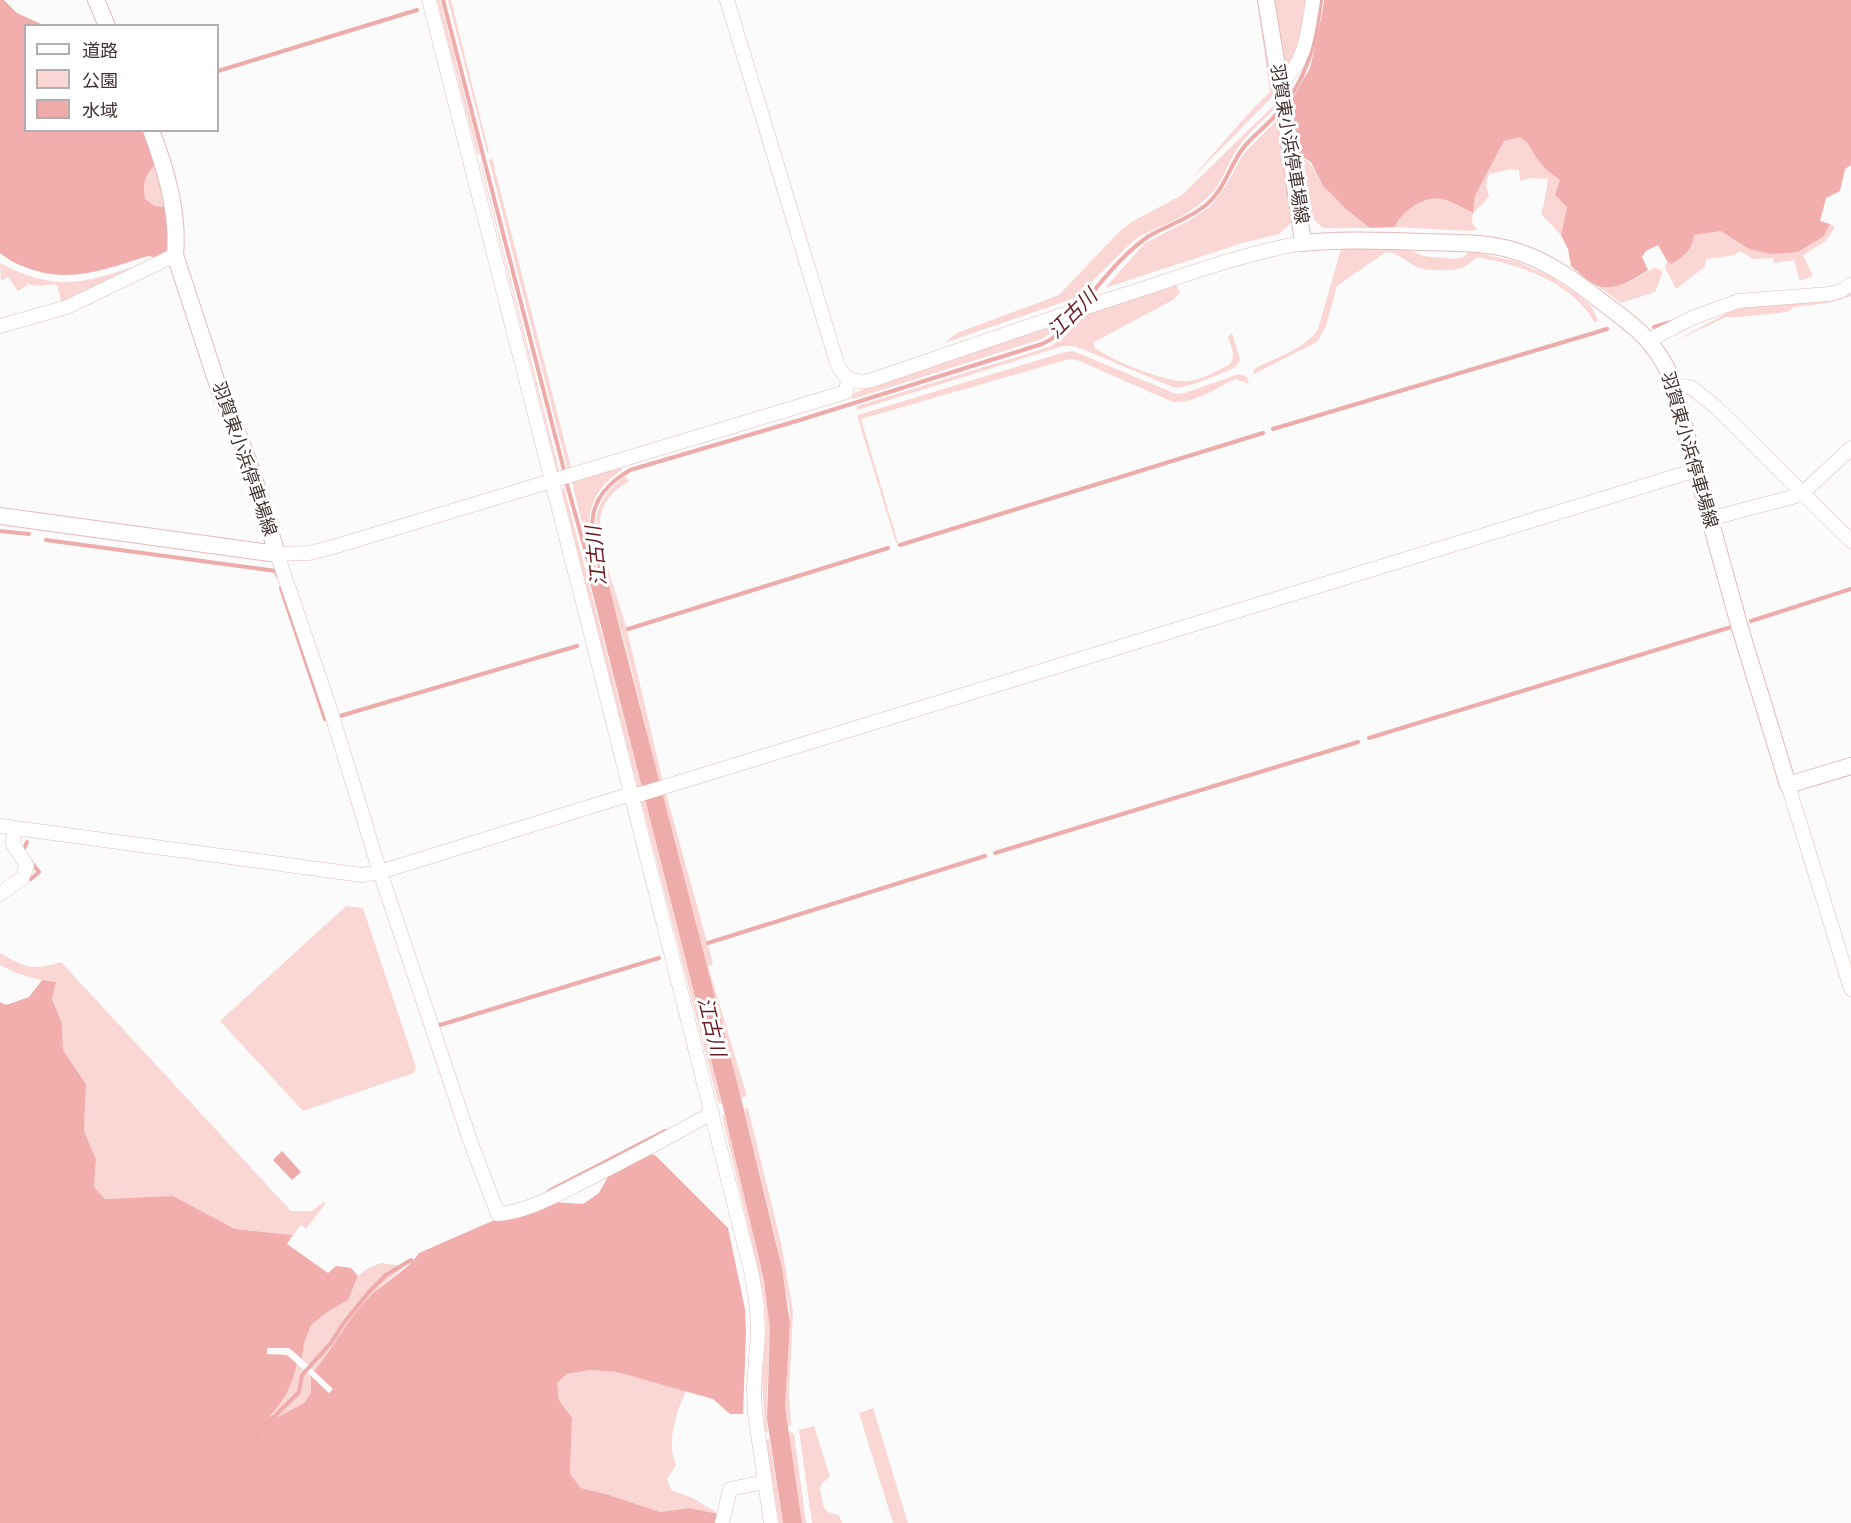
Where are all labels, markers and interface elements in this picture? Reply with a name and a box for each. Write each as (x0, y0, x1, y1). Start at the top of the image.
legend (24, 24, 219, 132)
text: 道路 (82, 40, 118, 61)
street label: 羽賀東小浜停車場線 (1266, 62, 1312, 226)
text: 公園 (82, 70, 118, 91)
text: 水域 (82, 100, 118, 121)
water label: 江古川 (1043, 284, 1103, 344)
street label: 羽賀東小浜停車場線 (1656, 369, 1722, 531)
street label: 羽賀東小浜停車場線 (207, 379, 281, 539)
water label: 江古川 (582, 525, 612, 587)
water label: 江古川 (692, 995, 730, 1059)

